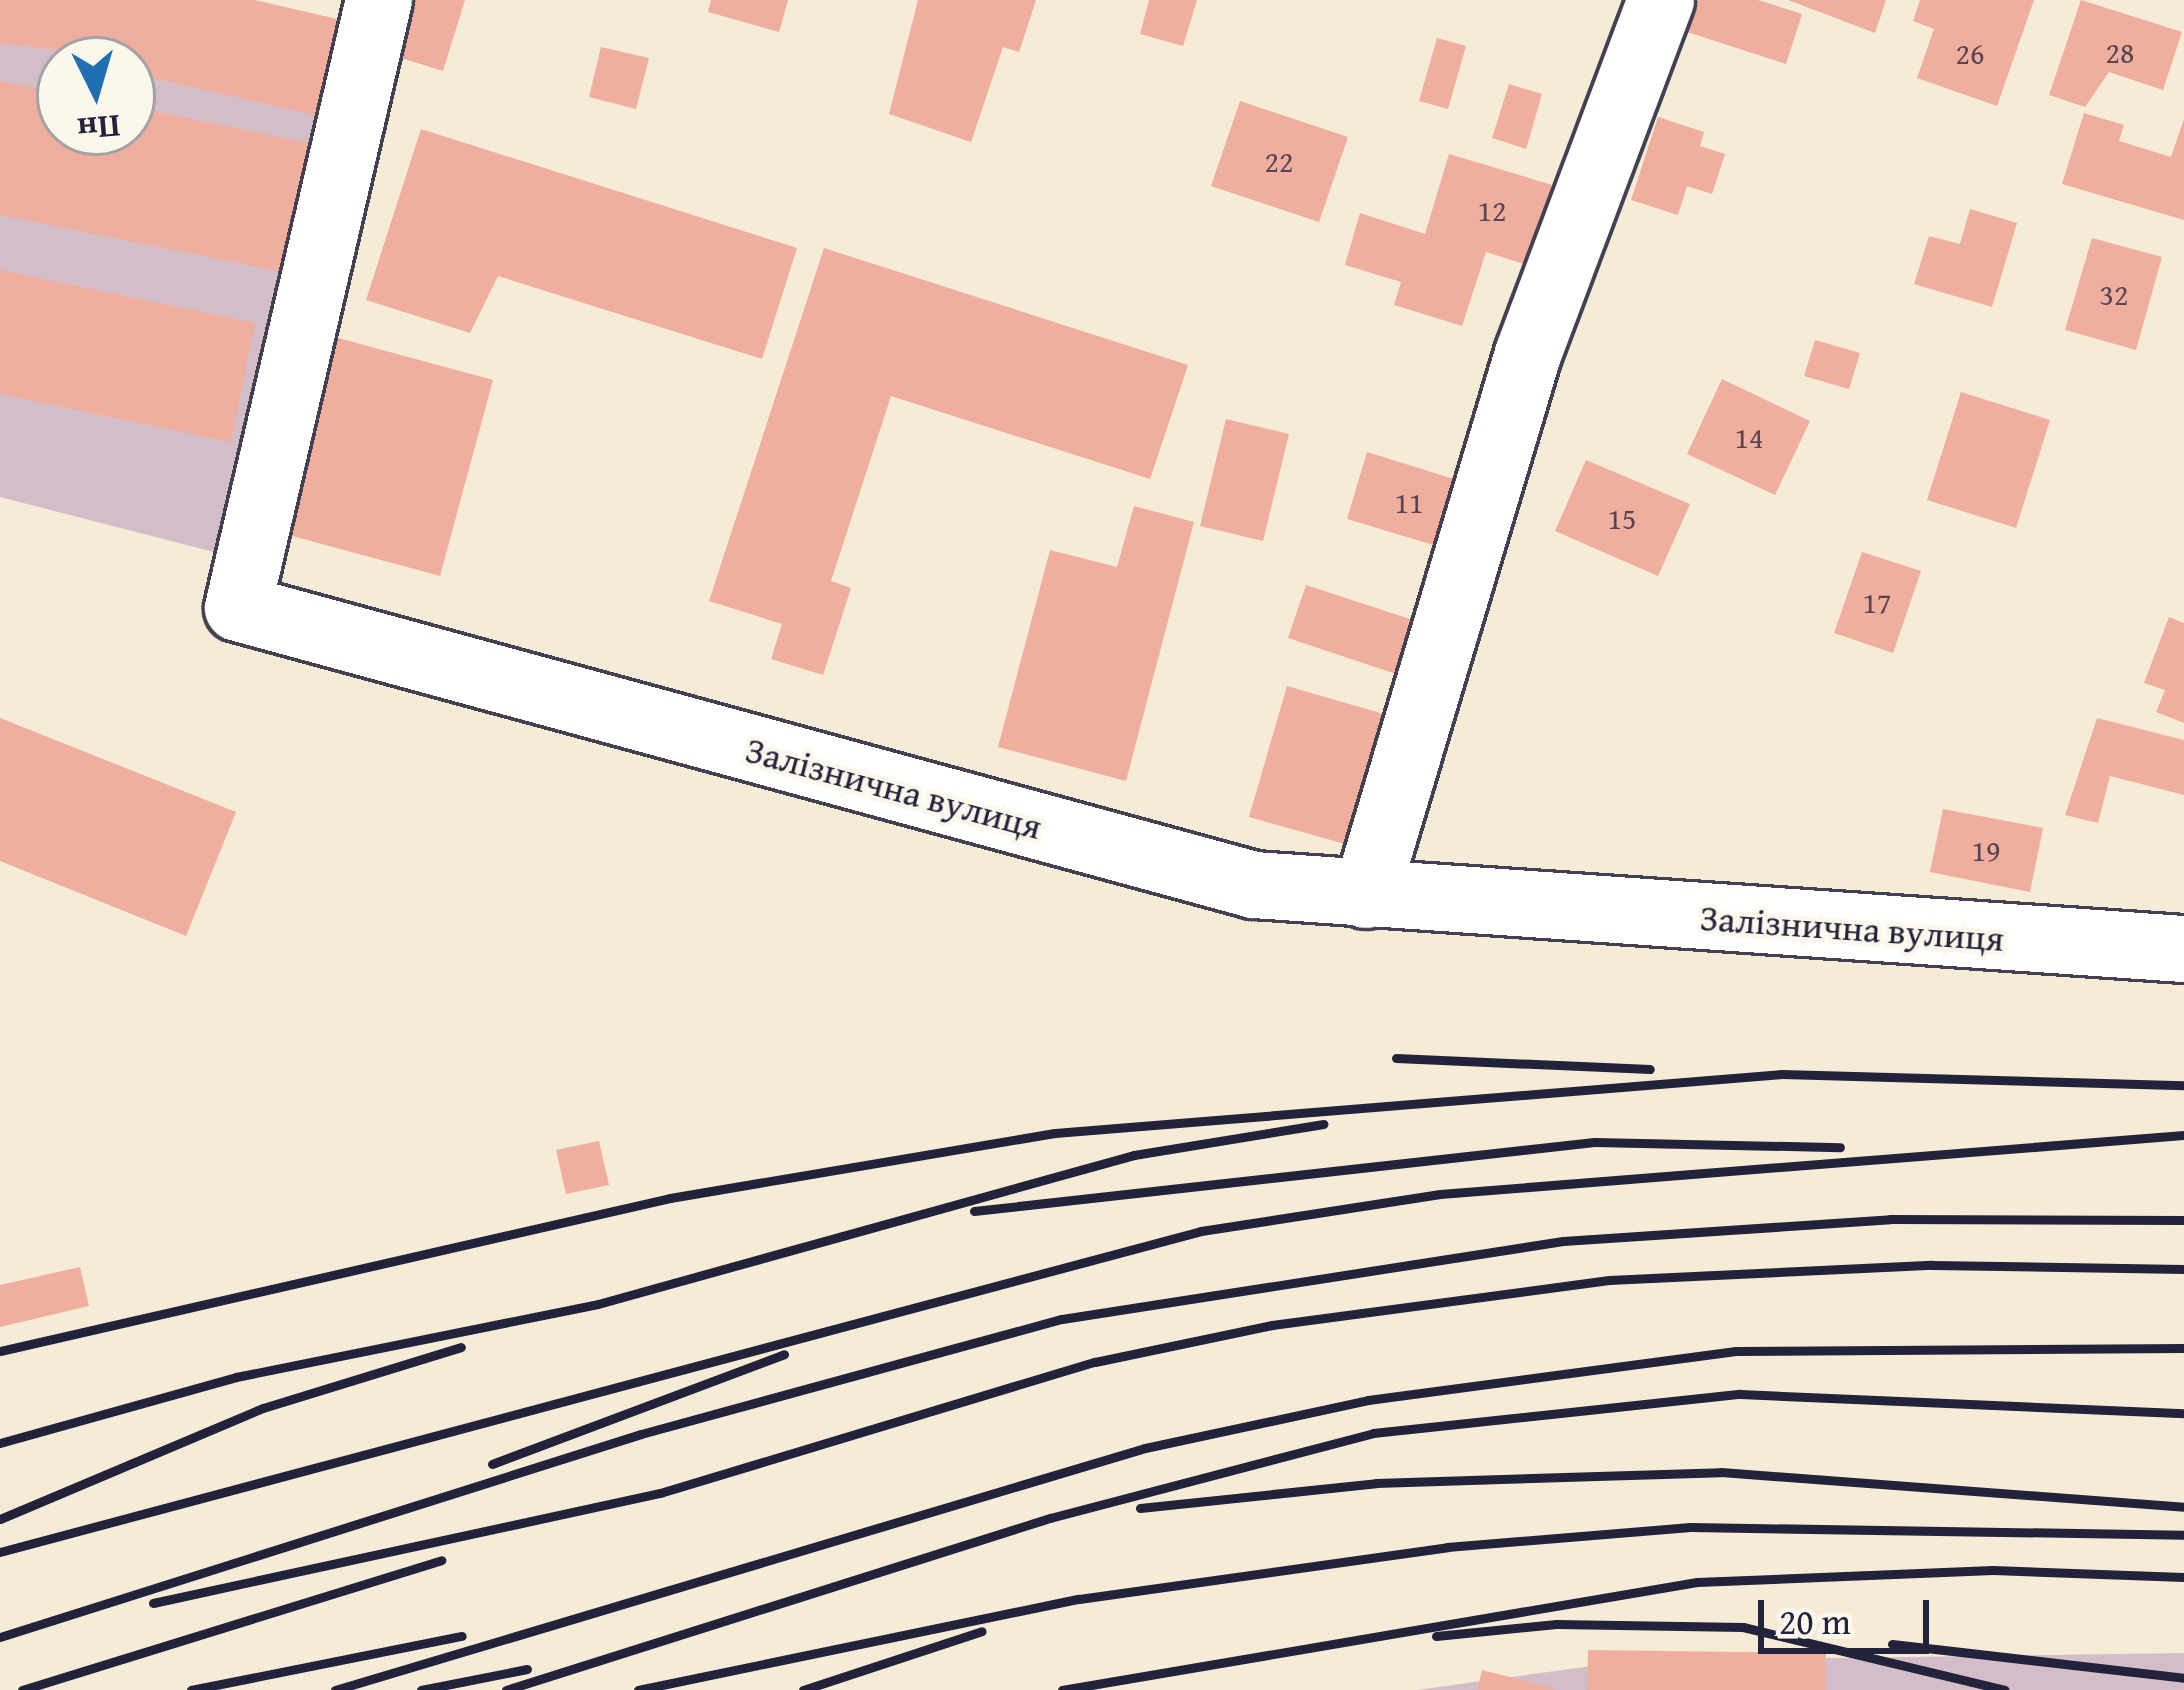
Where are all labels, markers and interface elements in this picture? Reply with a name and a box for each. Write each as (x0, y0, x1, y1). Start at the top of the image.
house number: 28 (2106, 34, 2134, 70)
house number: 26 (1956, 35, 1984, 71)
north arrow (36, 36, 156, 156)
text: Пн (76, 103, 122, 155)
house number: 22 (1265, 143, 1293, 179)
house number: 12 (1478, 192, 1506, 228)
house number: 32 (2100, 276, 2128, 312)
house number: 14 (1735, 419, 1763, 455)
house number: 11 (1395, 484, 1423, 520)
house number: 15 (1608, 500, 1636, 536)
house number: 17 (1863, 584, 1891, 620)
street label: Залізнична вулиця (741, 727, 1047, 847)
house number: 19 (1972, 832, 2000, 868)
street label: Залізнична вулиця (1699, 895, 2005, 959)
scale bar (1764, 1576, 1935, 1650)
text: 20 m (1779, 1594, 1851, 1647)

